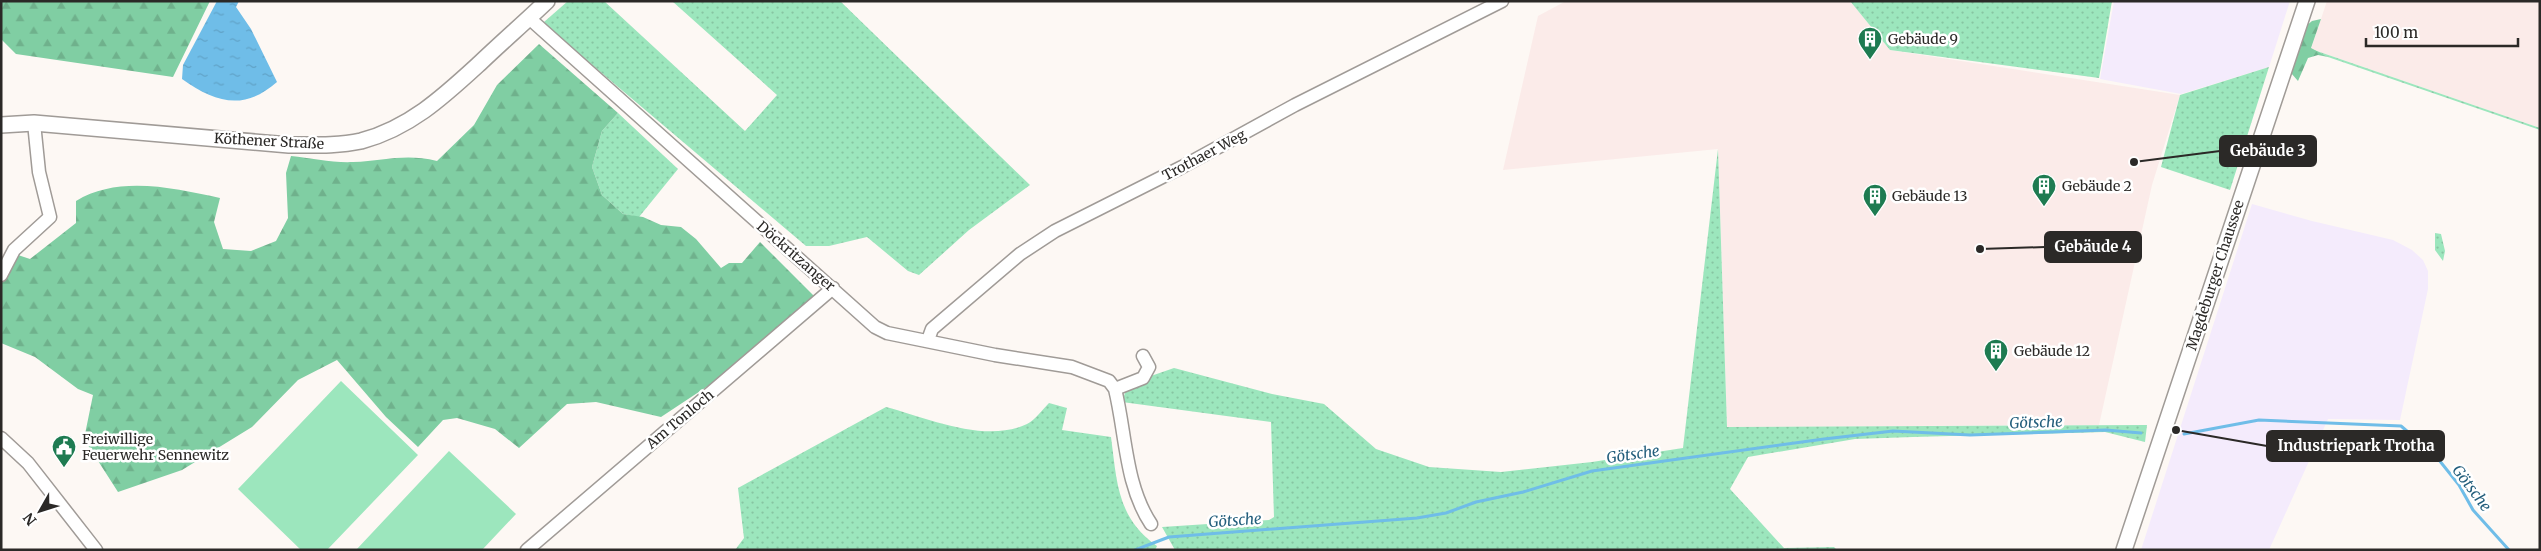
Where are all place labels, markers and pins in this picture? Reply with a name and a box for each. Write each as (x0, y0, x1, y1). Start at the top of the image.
building icon: Gebäude 9 (1857, 26, 1883, 60)
place label: Gebäude 9 (1888, 30, 1958, 48)
callout: Gebäude 3 (2220, 136, 2316, 166)
building icon: Gebäude 2 (2031, 173, 2057, 207)
place label: Gebäude 2 (2062, 177, 2132, 195)
building icon: Gebäude 13 (1862, 183, 1888, 217)
place label: Gebäude 13 (1892, 187, 1967, 205)
callout: Gebäude 4 (2045, 232, 2141, 262)
building icon: Gebäude 12 (1983, 338, 2009, 372)
place label: Gebäude 12 (2014, 342, 2090, 360)
place label: Freiwillige Feuerwehr Sennewitz (82, 430, 229, 464)
callout: Industriepark Trotha (2267, 431, 2444, 461)
public building icon: Freiwillige Feuerwehr Sennewitz (51, 434, 77, 468)

